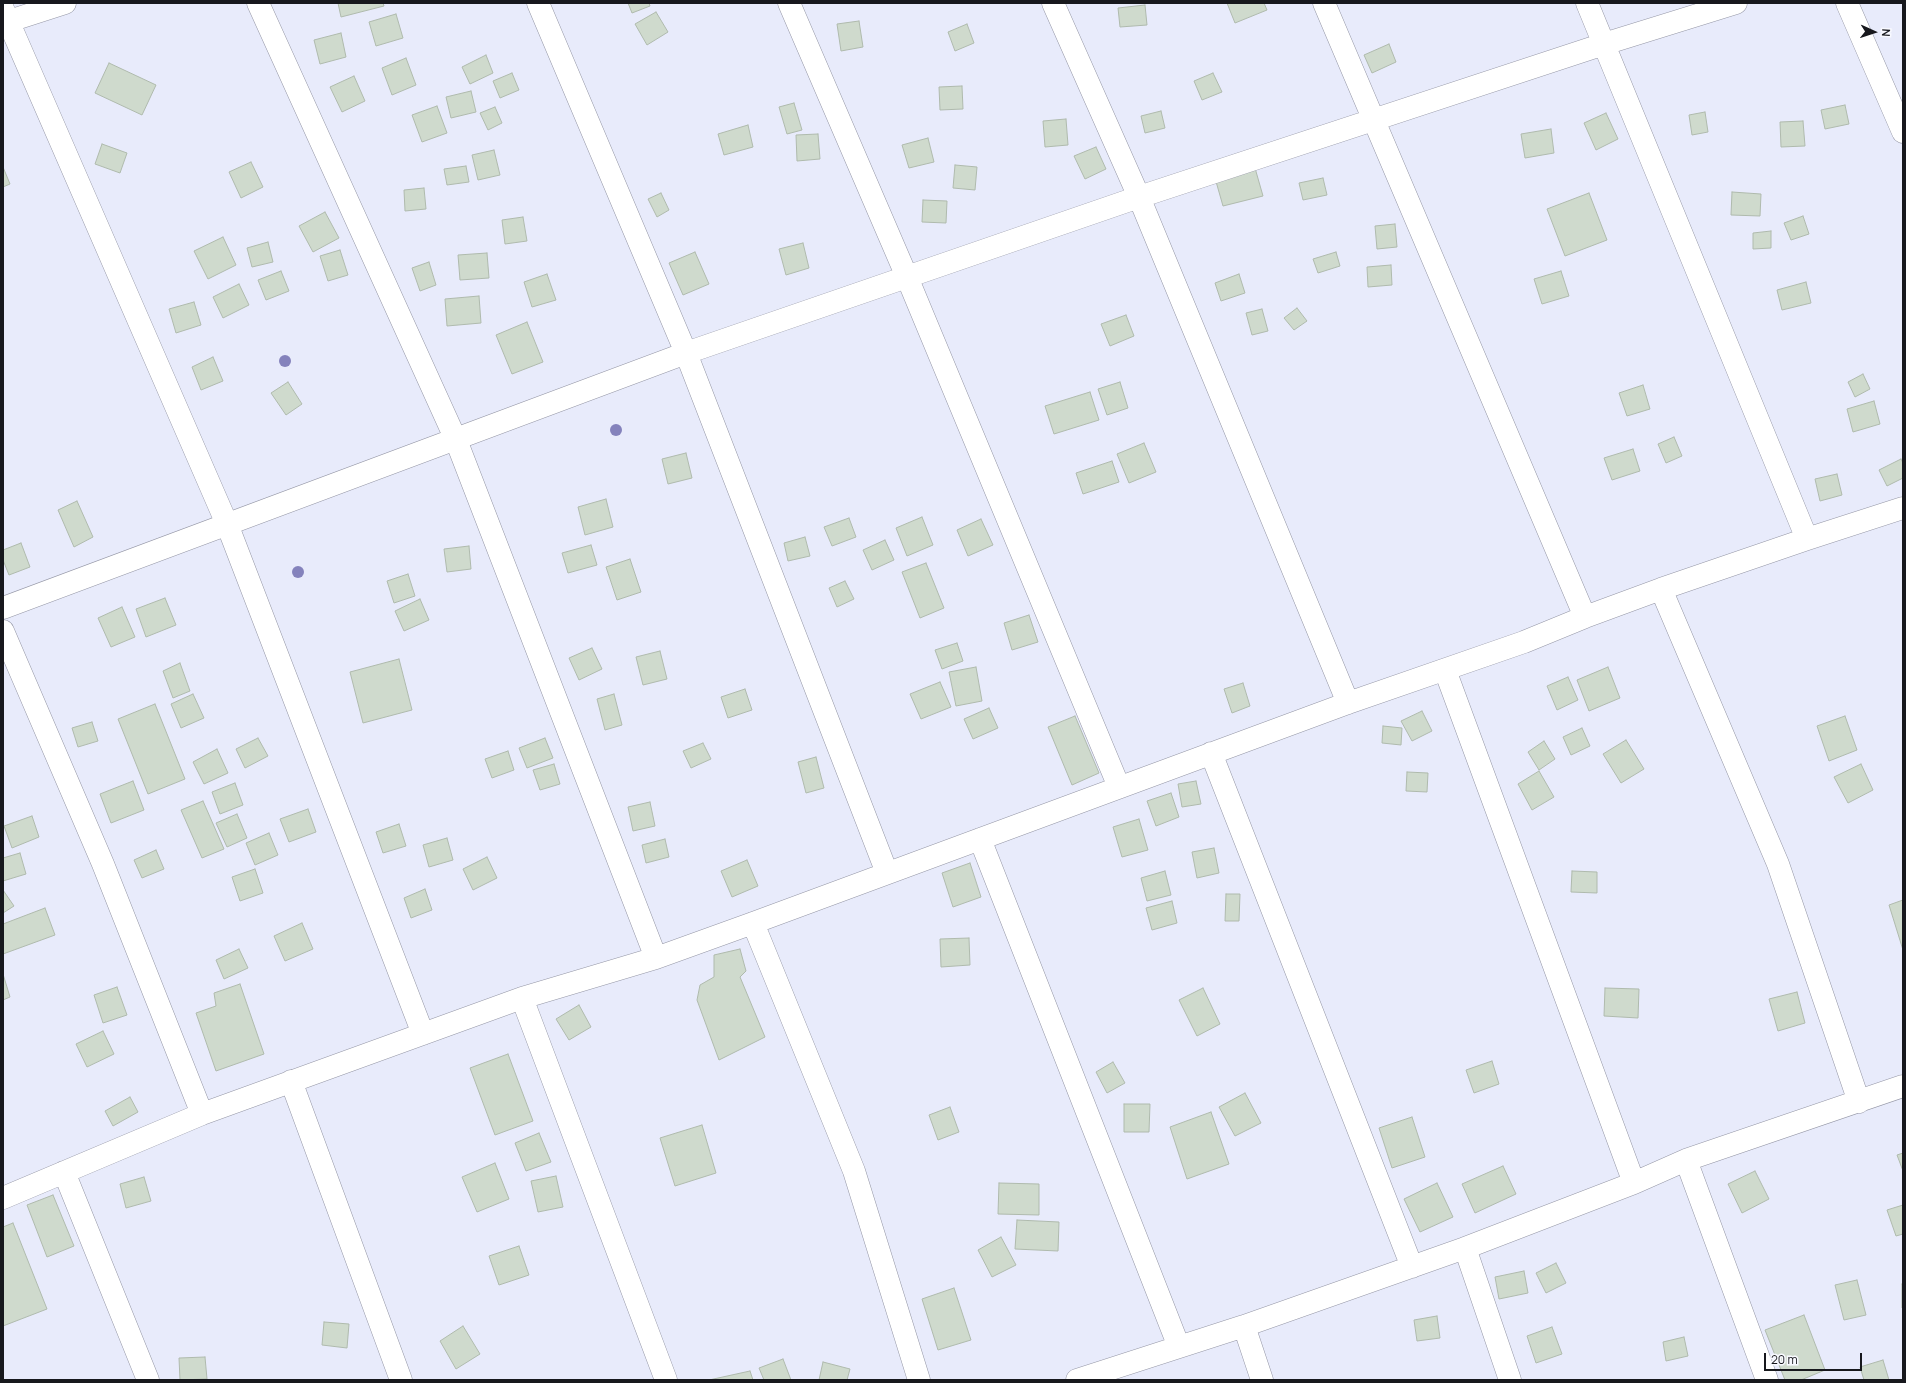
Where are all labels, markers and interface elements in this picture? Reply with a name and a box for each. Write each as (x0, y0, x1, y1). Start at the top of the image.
north arrow (1854, 12, 1894, 52)
text: N (1879, 28, 1894, 37)
scale bar (1766, 1345, 1864, 1371)
text: 20 m (1771, 1351, 1798, 1368)

